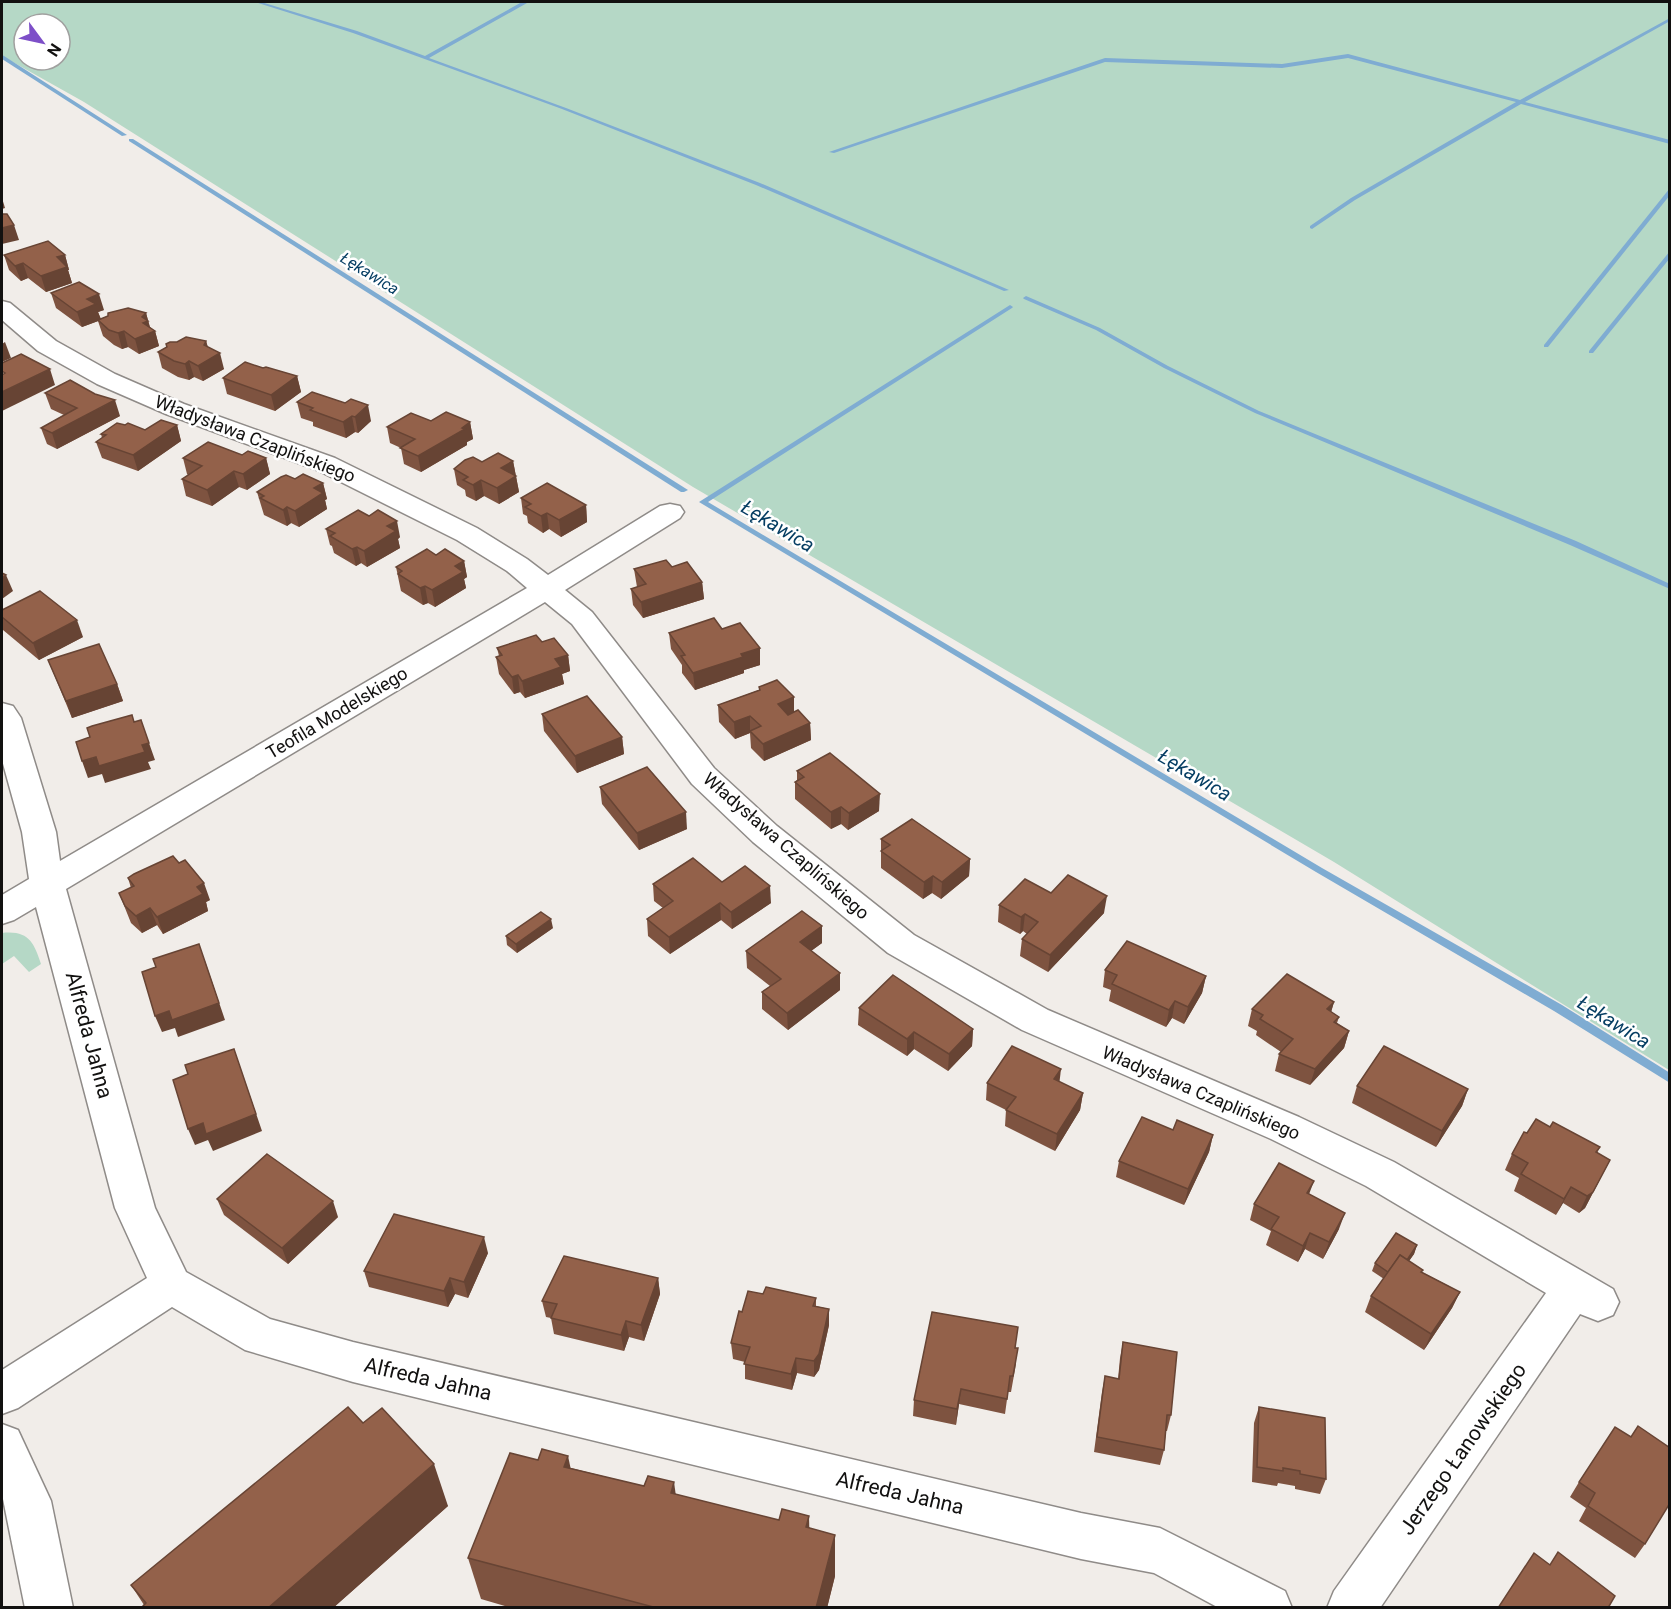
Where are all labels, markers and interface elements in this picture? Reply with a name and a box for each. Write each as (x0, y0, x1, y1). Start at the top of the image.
north arrow (12, 12, 72, 72)
text: N (43, 40, 65, 60)
water label: Łękawica (337, 248, 402, 299)
street label: Władysława Czaplińskiego (152, 391, 358, 486)
water label: Łękawica (737, 495, 819, 557)
street label: Teofila Modelskiego (262, 662, 411, 763)
water label: Łękawica (1154, 744, 1236, 806)
street label: Władysława Czaplińskiego (699, 768, 874, 923)
street label: Alfreda Jahna (61, 969, 117, 1101)
water label: Łękawica (1573, 990, 1655, 1054)
street label: Władysława Czaplińskiego (1099, 1041, 1303, 1144)
street label: Alfreda Jahna (362, 1353, 494, 1405)
street label: Jerzego Łanowskiego (1395, 1359, 1531, 1539)
street label: Alfreda Jahna (834, 1467, 966, 1519)

